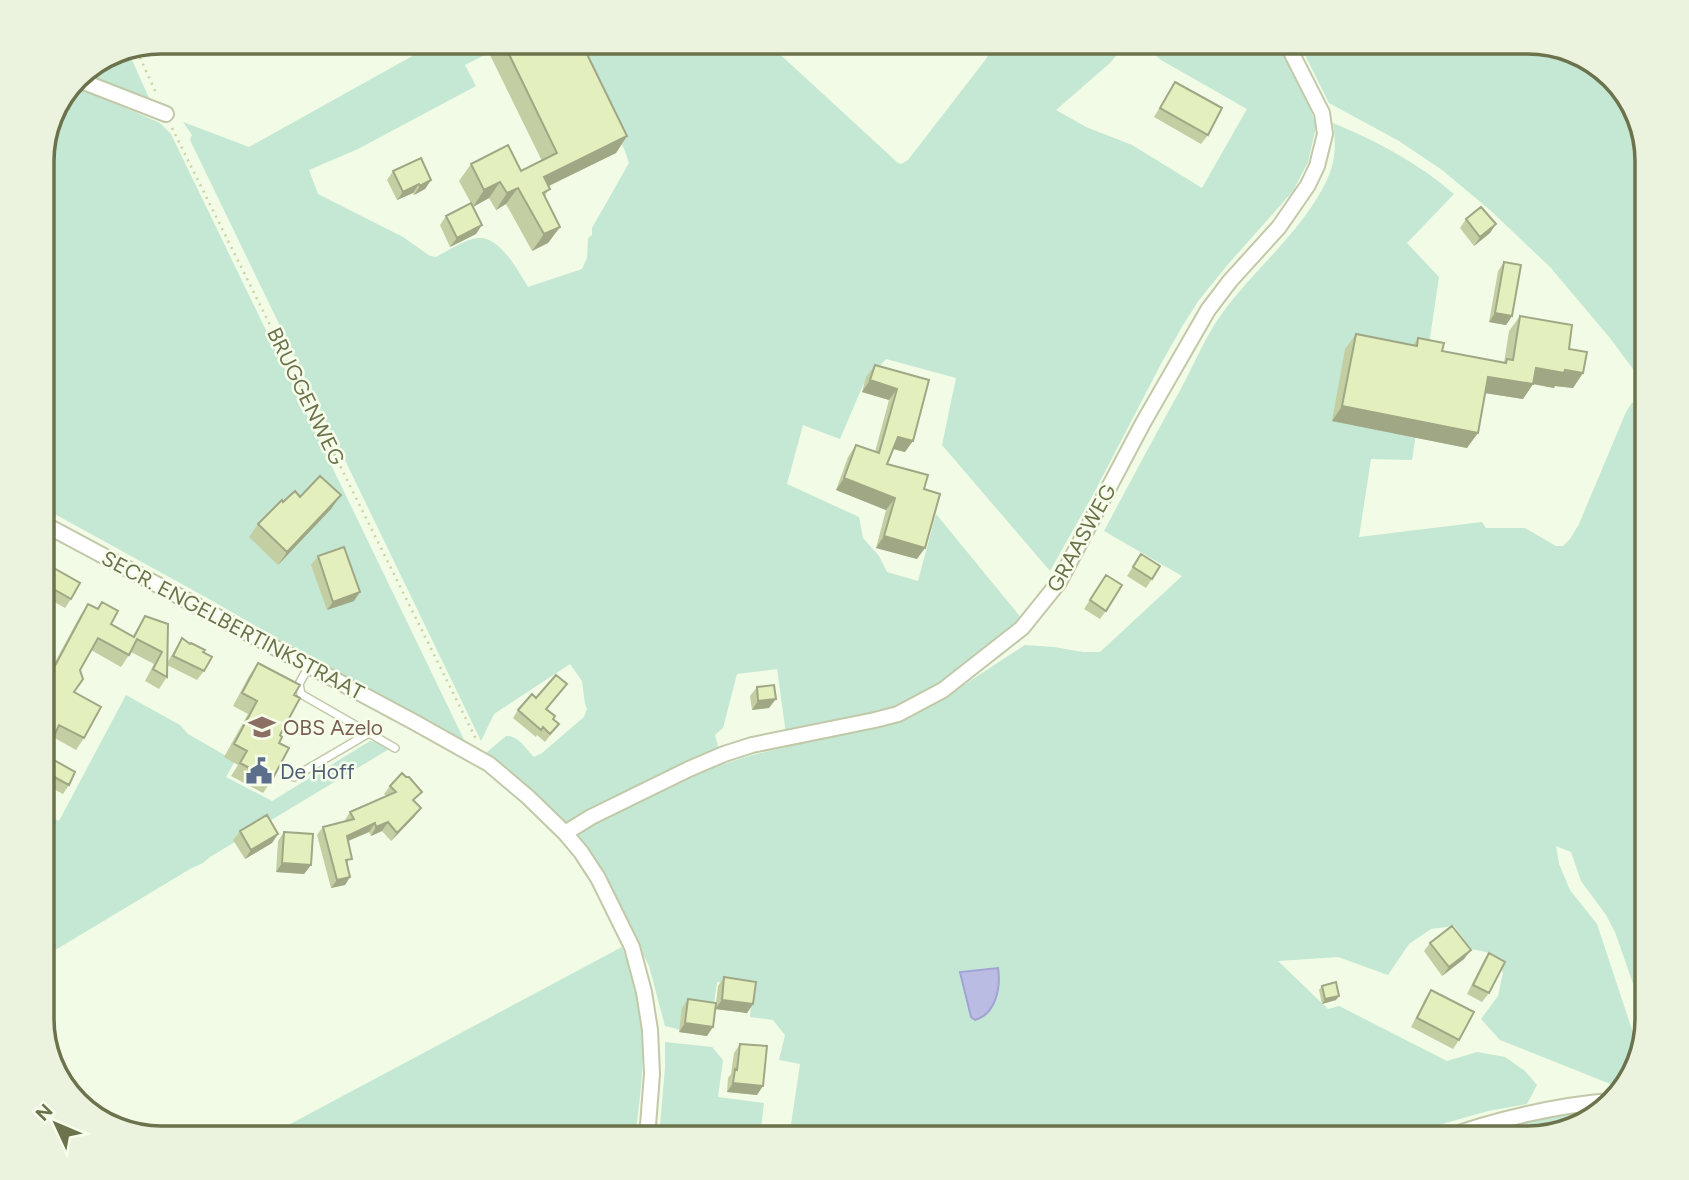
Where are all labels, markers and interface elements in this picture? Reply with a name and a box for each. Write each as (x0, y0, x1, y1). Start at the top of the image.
street label: BRUGGENWEG (262, 323, 350, 469)
street label: GRAASWEG (1041, 480, 1121, 596)
street label: SECR. ENGELBERTINKSTRAAT (98, 545, 369, 705)
school or university icon: OBS Azelo (247, 712, 277, 742)
place label: OBS Azelo (283, 715, 383, 740)
public building icon: De Hoff (244, 756, 274, 786)
place label: De Hoff (280, 759, 355, 784)
north arrow (21, 1089, 91, 1159)
text: N (31, 1099, 58, 1126)

